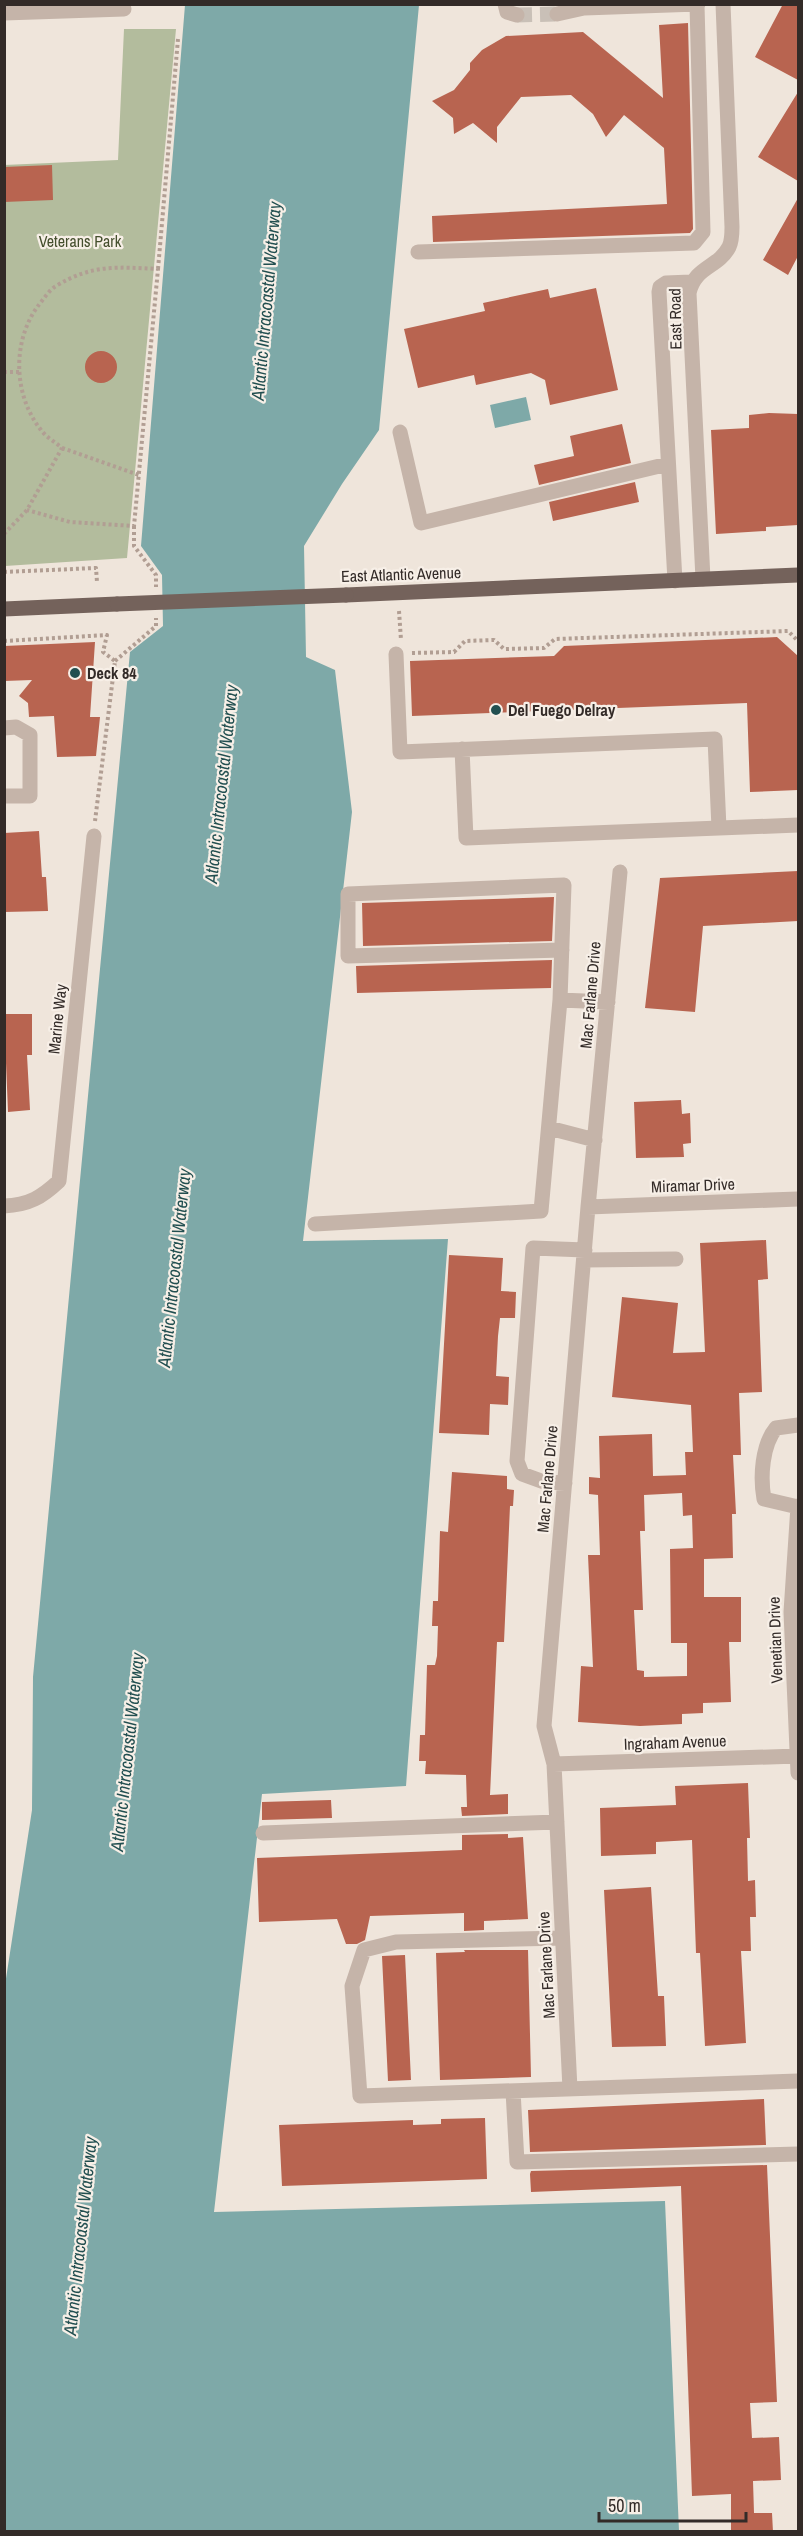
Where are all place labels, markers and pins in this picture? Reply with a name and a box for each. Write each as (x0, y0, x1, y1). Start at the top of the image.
place label: Deck 84 (87, 662, 137, 684)
marker: Deck 84 (68, 666, 82, 680)
place label: Del Fuego Delray (508, 699, 616, 721)
marker: Del Fuego Delray (489, 703, 503, 717)

